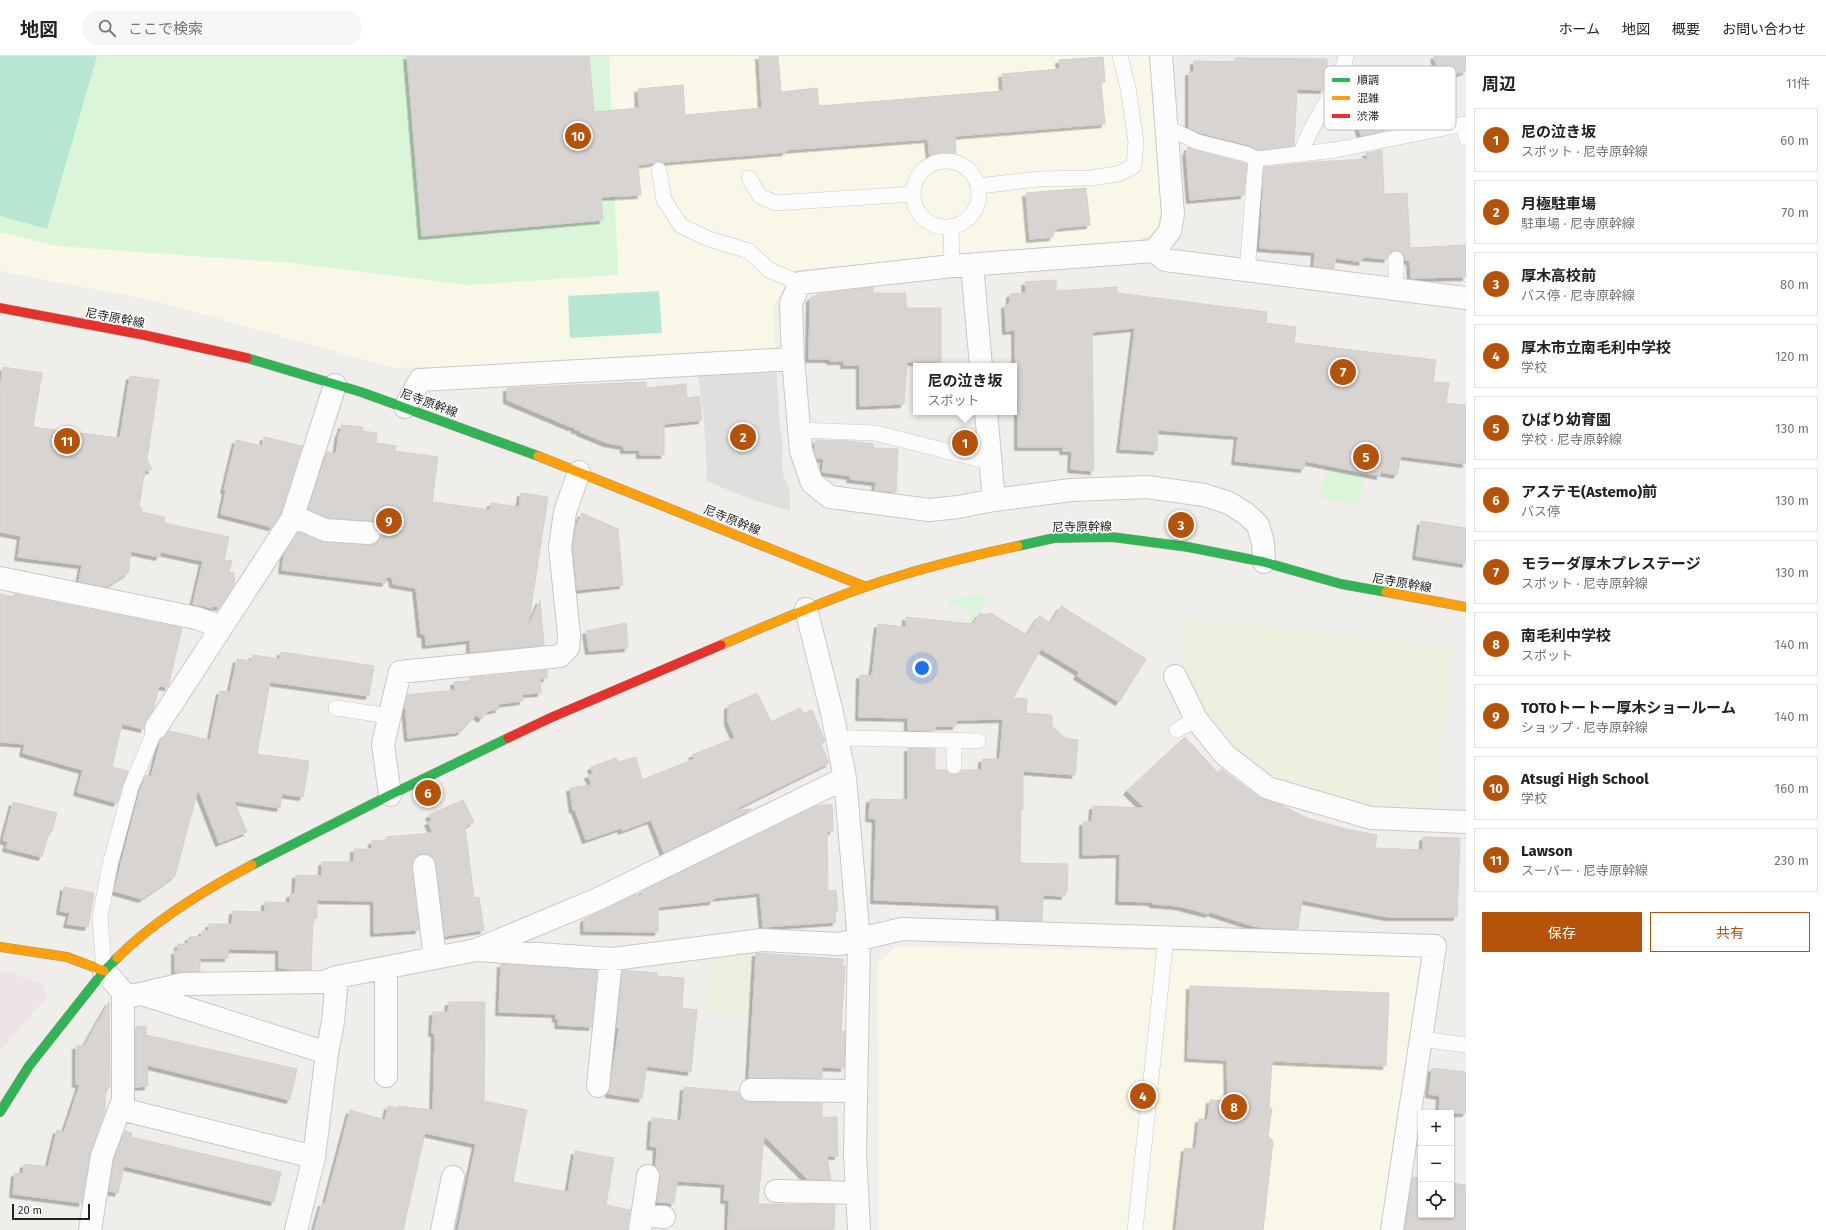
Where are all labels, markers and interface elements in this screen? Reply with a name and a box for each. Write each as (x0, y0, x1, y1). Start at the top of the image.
search box (82, 10, 362, 46)
icon: search (96, 17, 118, 39)
text: 地図 (20, 18, 58, 41)
text: ここで検索 (128, 20, 203, 38)
text: ホーム (1558, 21, 1600, 38)
text: 地図 (1622, 21, 1650, 38)
text: 概要 (1672, 21, 1700, 38)
text: お問い合わせ (1722, 21, 1806, 38)
legend (1324, 66, 1456, 130)
text: 順調 (1357, 74, 1379, 87)
text: 周辺 (1482, 74, 1516, 95)
text: 11件 (1786, 76, 1810, 91)
text: 混雑 (1357, 92, 1379, 105)
text: 渋滞 (1357, 110, 1379, 123)
pin: 10 (565, 121, 591, 151)
text: 尼の泣き坂 (1521, 123, 1596, 141)
text: 1 (1493, 133, 1499, 148)
text: 60 m (1780, 133, 1809, 148)
text: スポット · 尼寺原幹線 (1521, 144, 1648, 159)
text: 月極駐車場 (1521, 195, 1596, 213)
text: 2 (1493, 205, 1499, 220)
text: 70 m (1782, 205, 1809, 220)
text: 駐車場 · 尼寺原幹線 (1521, 216, 1635, 231)
text: 厚木高校前 (1521, 267, 1596, 285)
text: 3 (1493, 277, 1499, 292)
text: 80 m (1780, 277, 1809, 292)
text: バス停 · 尼寺原幹線 (1521, 288, 1635, 303)
street label: 尼寺原幹線 (84, 305, 146, 331)
text: 厚木市立南毛利中学校 (1521, 339, 1671, 357)
text: 4 (1492, 349, 1500, 364)
text: 120 m (1775, 349, 1809, 364)
pin: 7 (1330, 357, 1356, 387)
text: 学校 (1521, 360, 1547, 375)
popup (913, 363, 1017, 415)
text: 尼の泣き坂 (927, 372, 1003, 390)
street label: 尼寺原幹線 (398, 386, 460, 420)
text: スポット (927, 393, 980, 408)
text: ひばり幼育園 (1521, 411, 1611, 429)
text: 5 (1493, 421, 1499, 436)
text: 130 m (1775, 421, 1809, 436)
pin: 2 (730, 422, 756, 452)
pin: 11 (54, 426, 80, 456)
pin: 1 (952, 428, 978, 458)
text: 学校 · 尼寺原幹線 (1521, 432, 1622, 447)
pin: 5 (1353, 442, 1379, 472)
text: アステモ(Astemo)前 (1521, 483, 1657, 501)
text: 6 (1492, 493, 1500, 508)
text: 130 m (1775, 493, 1809, 508)
street label: 尼寺原幹線 (702, 502, 762, 538)
text: バス停 (1521, 504, 1560, 519)
pin: 9 (376, 506, 402, 536)
pin: 3 (1168, 510, 1194, 540)
street label: 尼寺原幹線 (1052, 519, 1112, 535)
text: モラーダ厚木プレステージ (1521, 555, 1701, 573)
text: 7 (1493, 565, 1499, 580)
text: 130 m (1775, 565, 1809, 580)
street label: 尼寺原幹線 (1371, 571, 1433, 595)
text: スポット · 尼寺原幹線 (1521, 576, 1648, 591)
text: 南毛利中学校 (1521, 627, 1611, 645)
text: 8 (1492, 637, 1500, 652)
text: 140 m (1775, 637, 1809, 652)
text: スポット (1521, 648, 1573, 663)
your location (912, 658, 932, 678)
text: TOTOトートー厚木ショールーム (1521, 699, 1736, 717)
text: 9 (1492, 709, 1500, 724)
text: 140 m (1775, 709, 1809, 724)
text: ショップ · 尼寺原幹線 (1521, 720, 1648, 735)
text: Atsugi High School (1521, 770, 1649, 788)
pin: 6 (415, 778, 441, 808)
text: 10 (1489, 781, 1503, 796)
text: 160 m (1775, 781, 1809, 796)
text: 学校 (1521, 791, 1547, 806)
text: Lawson (1521, 842, 1573, 860)
text: 11 (1490, 853, 1502, 868)
text: 230 m (1774, 853, 1809, 868)
text: スーパー · 尼寺原幹線 (1521, 863, 1648, 878)
button: 保存 (1482, 912, 1642, 952)
button: 共有 (1650, 912, 1810, 952)
pin: 4 (1130, 1081, 1156, 1111)
pin: 8 (1221, 1092, 1247, 1122)
map controls (1418, 1110, 1454, 1218)
button: + (1418, 1110, 1454, 1146)
button: − (1418, 1146, 1454, 1182)
button: locate (1418, 1182, 1454, 1218)
scale bar (12, 1202, 90, 1221)
text: 20 m (18, 1204, 42, 1217)

